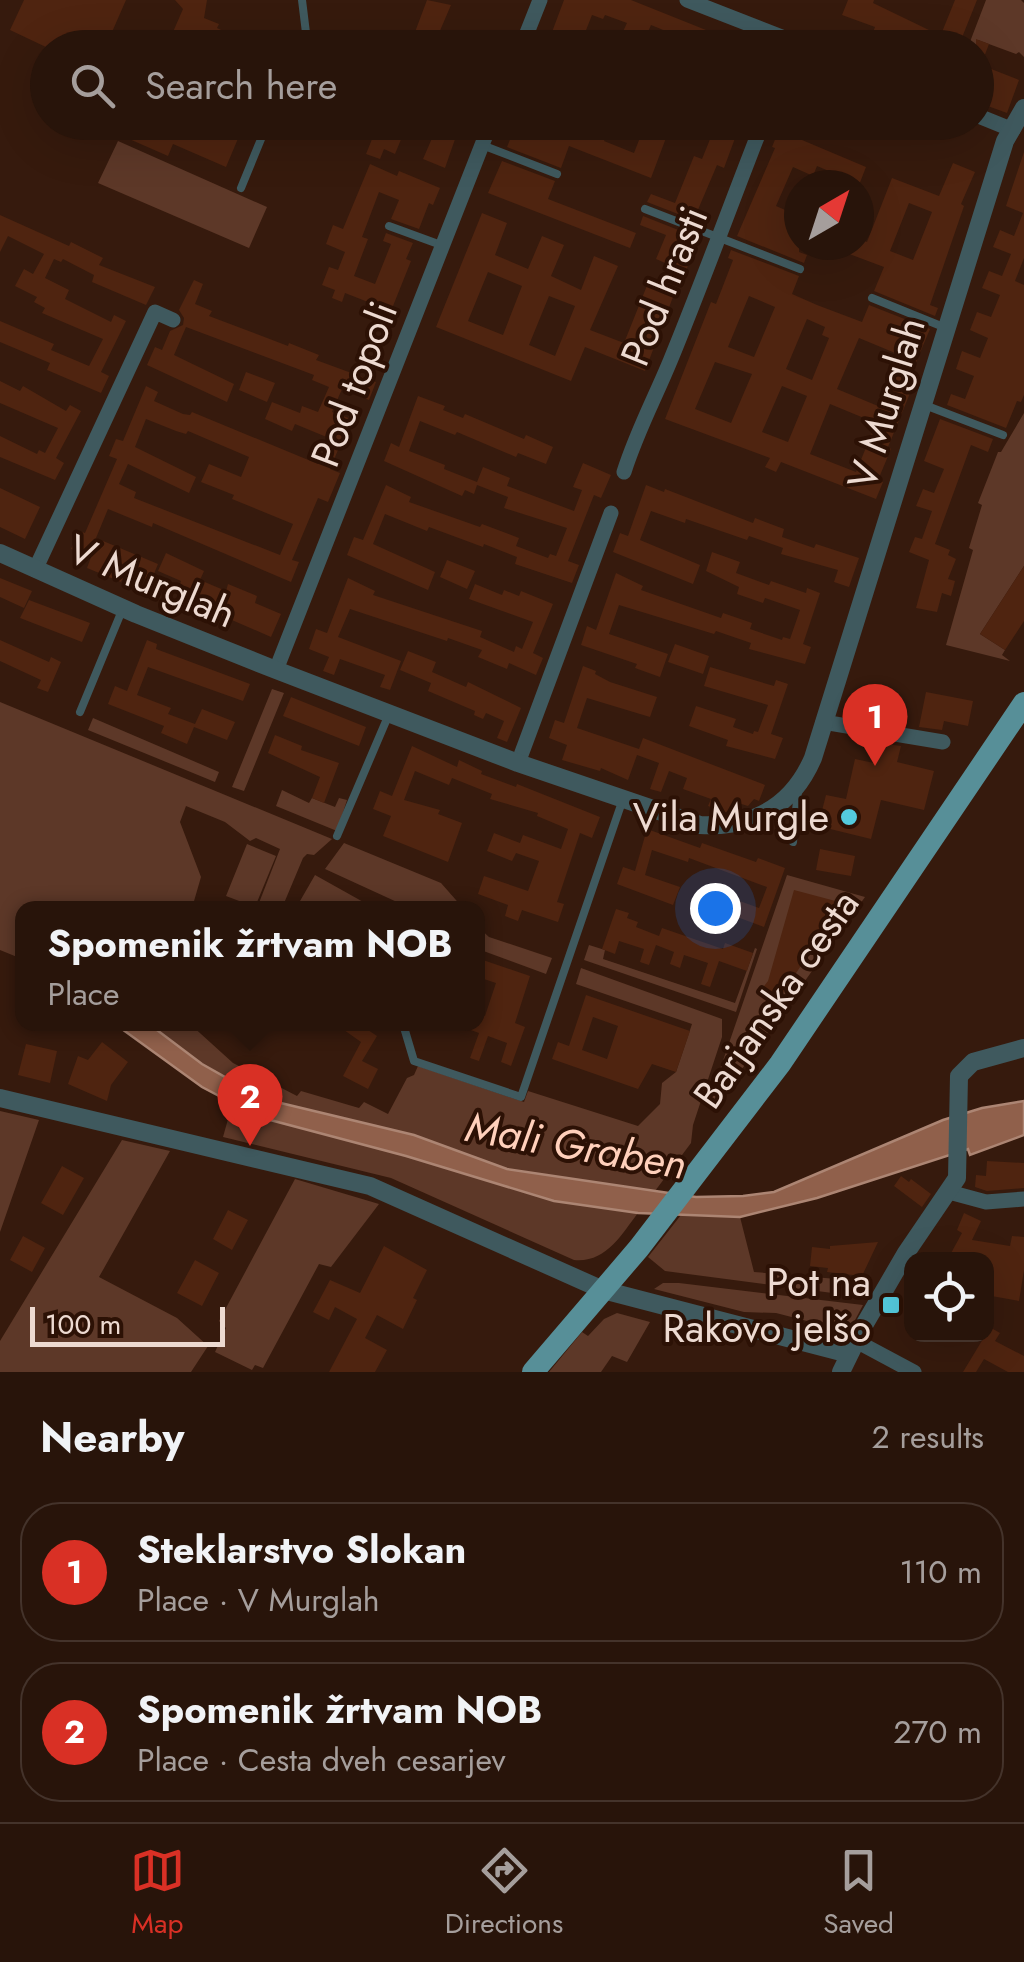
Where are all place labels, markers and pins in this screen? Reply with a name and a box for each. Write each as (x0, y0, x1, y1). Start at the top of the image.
pin: 1 (842, 684, 908, 766)
place label: Vila Murgle (633, 788, 829, 846)
marker: Vila Murgle (838, 806, 860, 828)
pin: 2 (218, 1064, 282, 1146)
place label: Pot na Rakovo jelšo (663, 1253, 871, 1357)
marker: Pot na Rakovo jelšo (880, 1294, 902, 1316)

